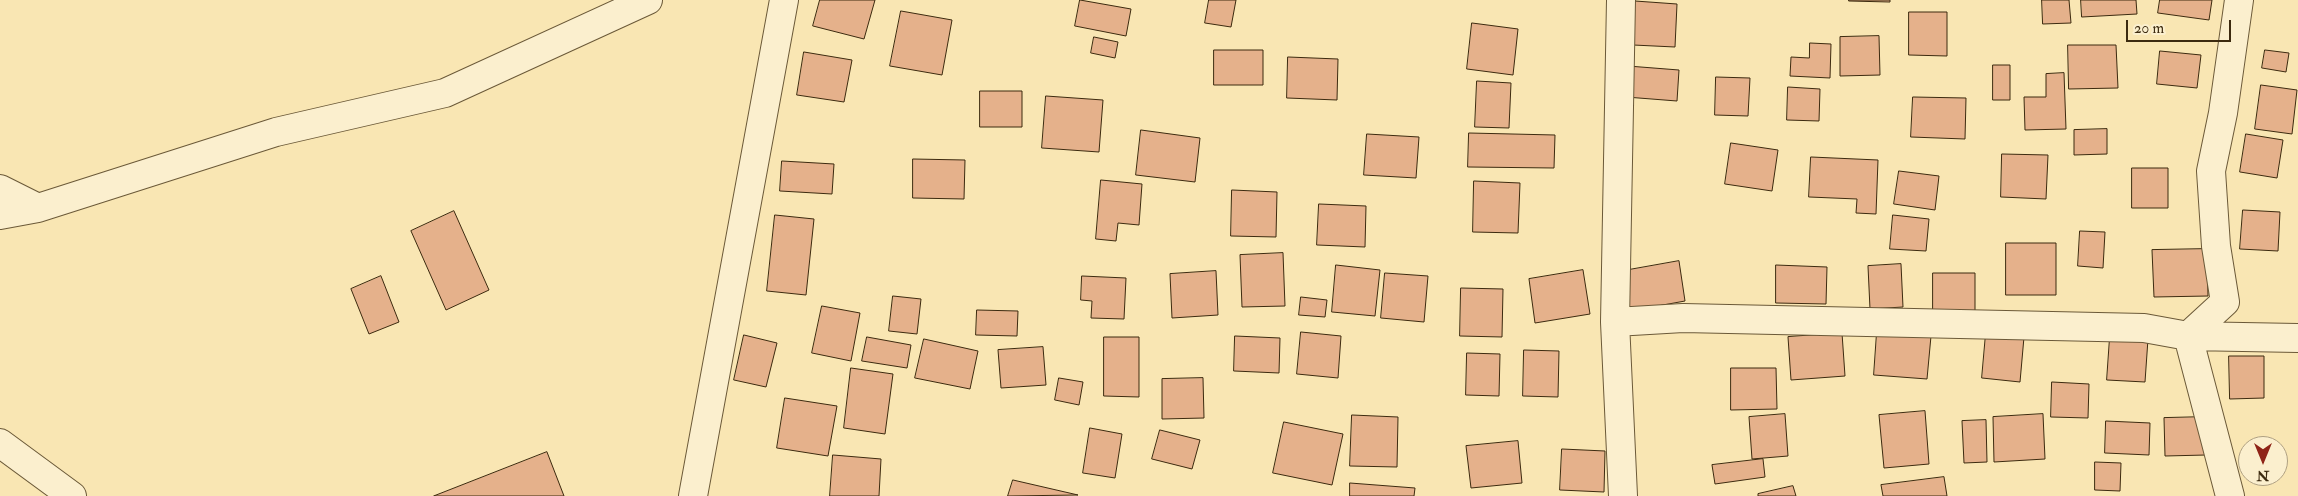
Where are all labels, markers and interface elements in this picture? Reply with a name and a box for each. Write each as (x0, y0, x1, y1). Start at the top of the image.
scale bar (2128, 10, 2233, 42)
text: 20 m (2134, 19, 2164, 38)
north arrow (2238, 436, 2288, 486)
text: N (2257, 467, 2269, 484)

